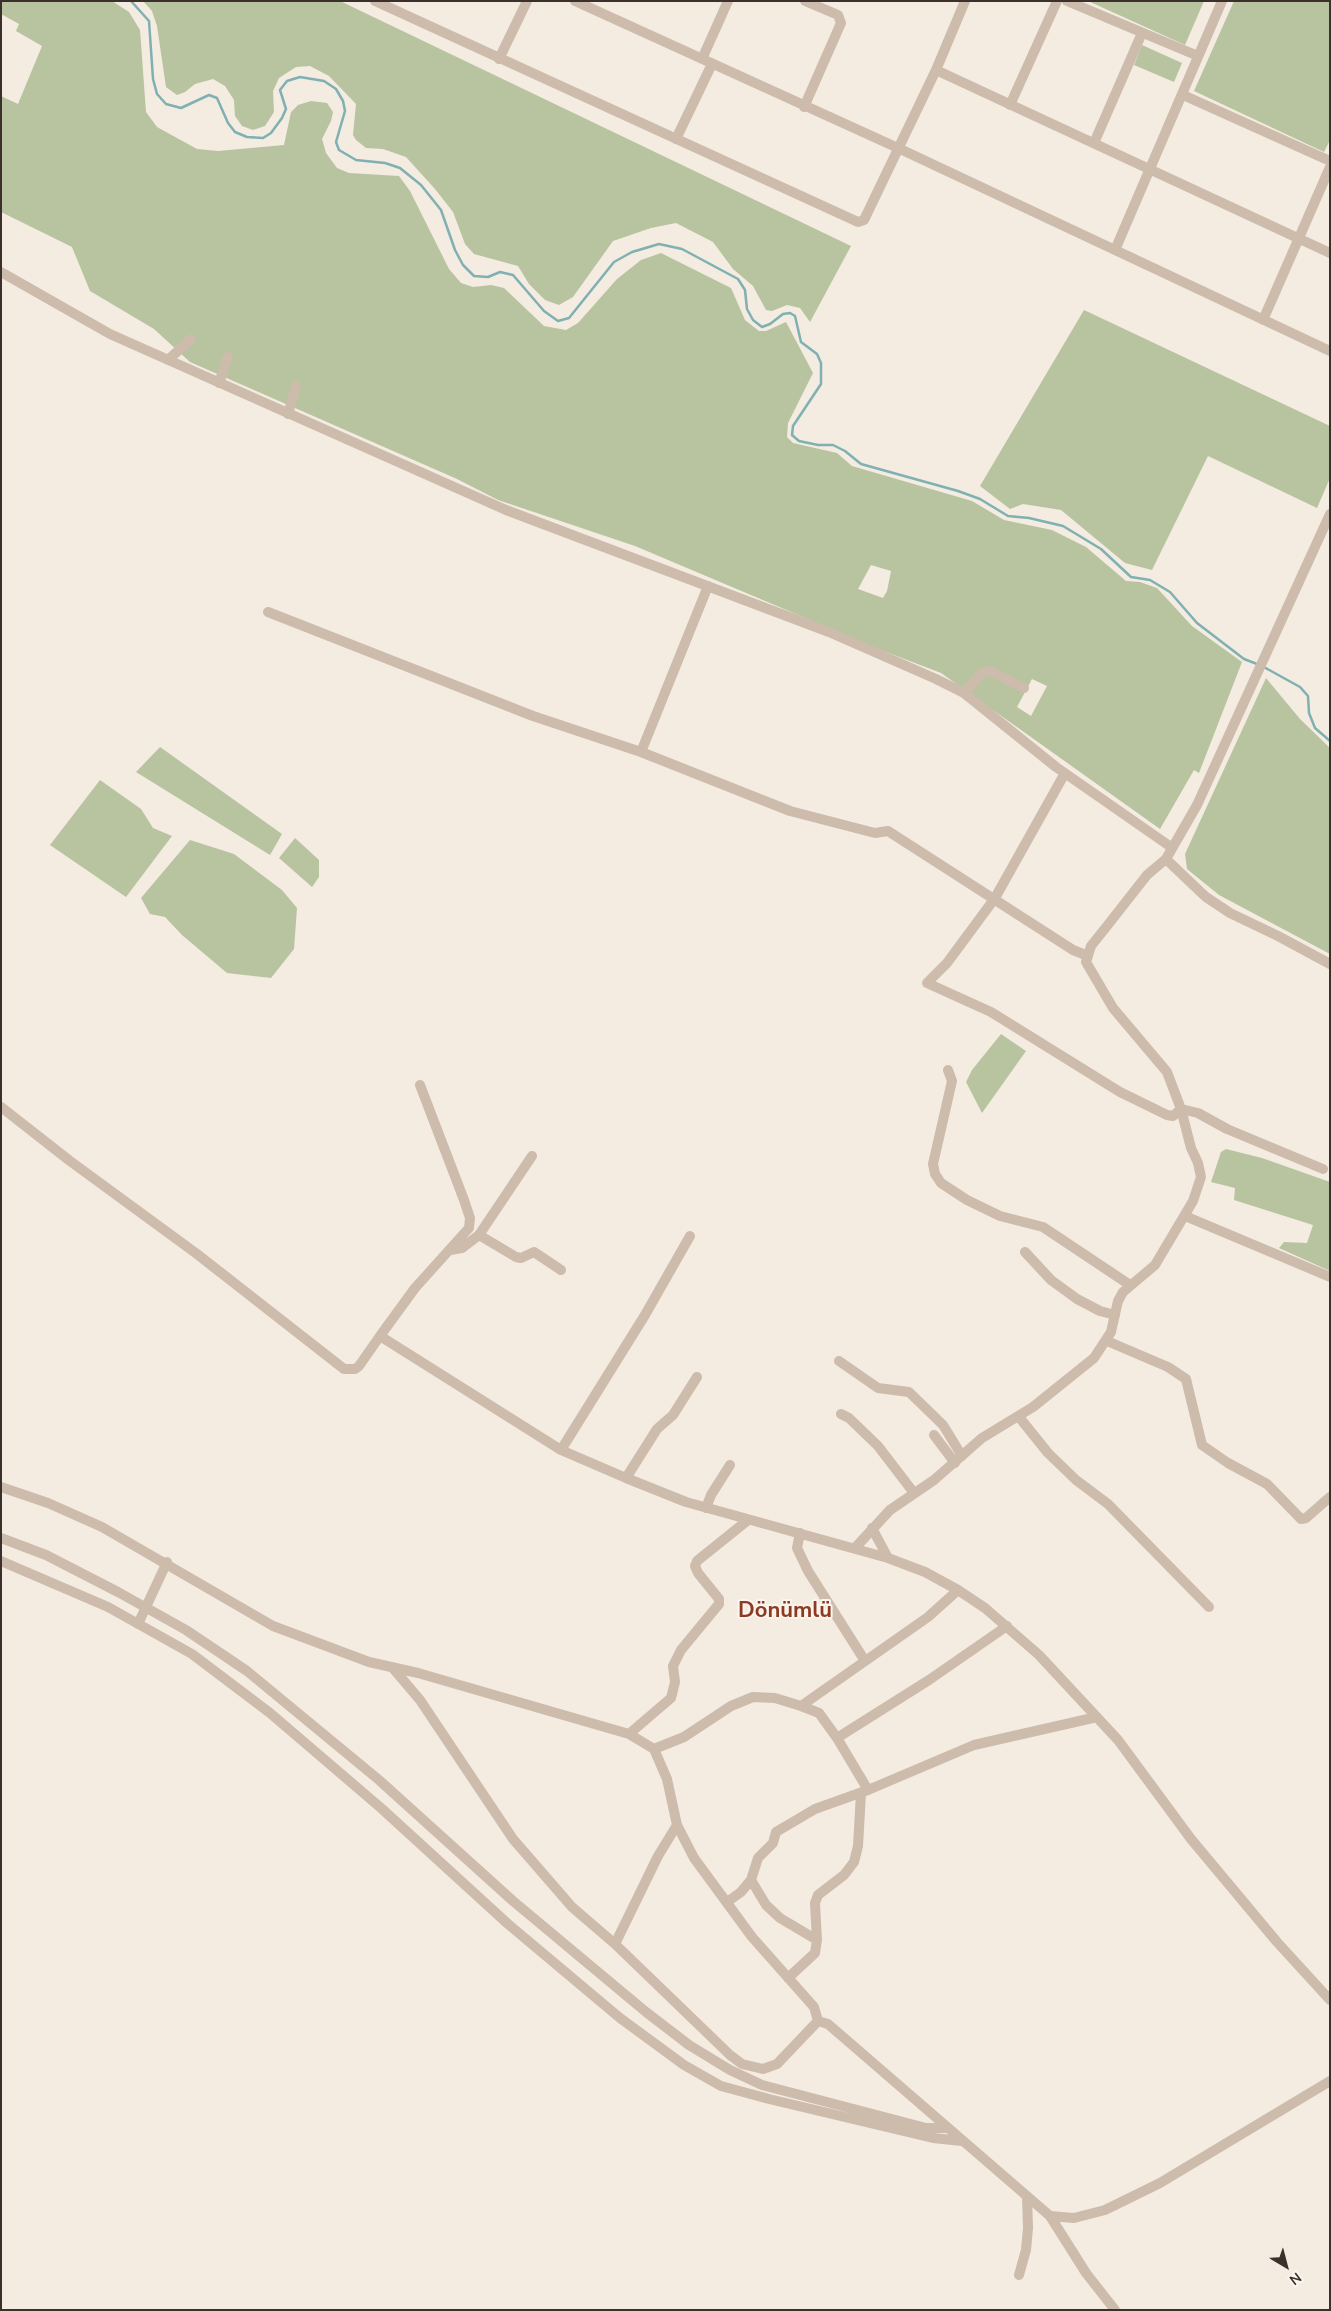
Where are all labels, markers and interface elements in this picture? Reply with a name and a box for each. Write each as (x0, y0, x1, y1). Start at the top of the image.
district label: Dönümlü (738, 1599, 832, 1625)
north arrow (1261, 2241, 1311, 2291)
text: N (1285, 2268, 1305, 2289)

